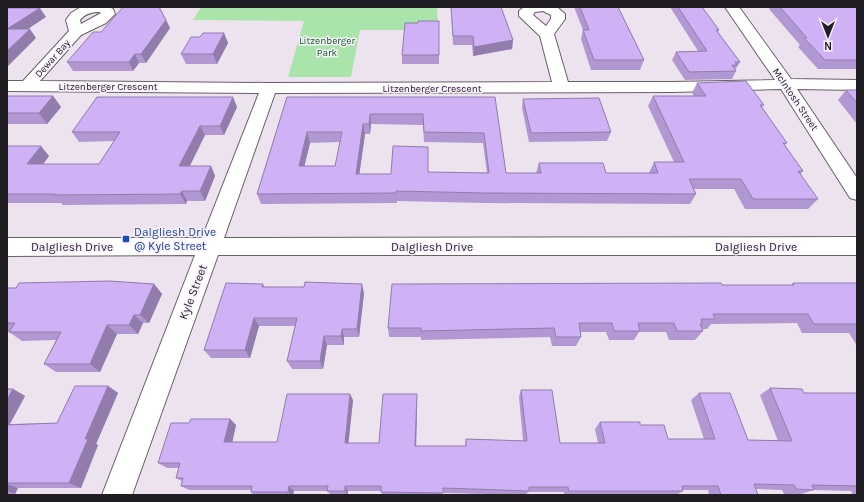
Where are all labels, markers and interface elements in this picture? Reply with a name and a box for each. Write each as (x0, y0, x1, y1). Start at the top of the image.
north arrow (808, 16, 848, 56)
park label: Litzenberger Park (299, 35, 356, 59)
street label: Dewar Bay (33, 37, 73, 80)
text: N (824, 39, 832, 52)
street label: McIntosh Street (770, 66, 821, 133)
street label: Litzenberger Crescent (59, 81, 158, 93)
street label: Litzenberger Crescent (383, 83, 482, 95)
place label: Dalgliesh Drive @ Kyle Street (134, 225, 216, 253)
marker: Dalgliesh Drive @ Kyle Street (121, 234, 131, 244)
street label: Dalgliesh Drive (31, 240, 113, 254)
street label: Dalgliesh Drive (391, 240, 473, 254)
street label: Dalgliesh Drive (715, 240, 797, 254)
street label: Kyle Street (176, 262, 210, 322)

